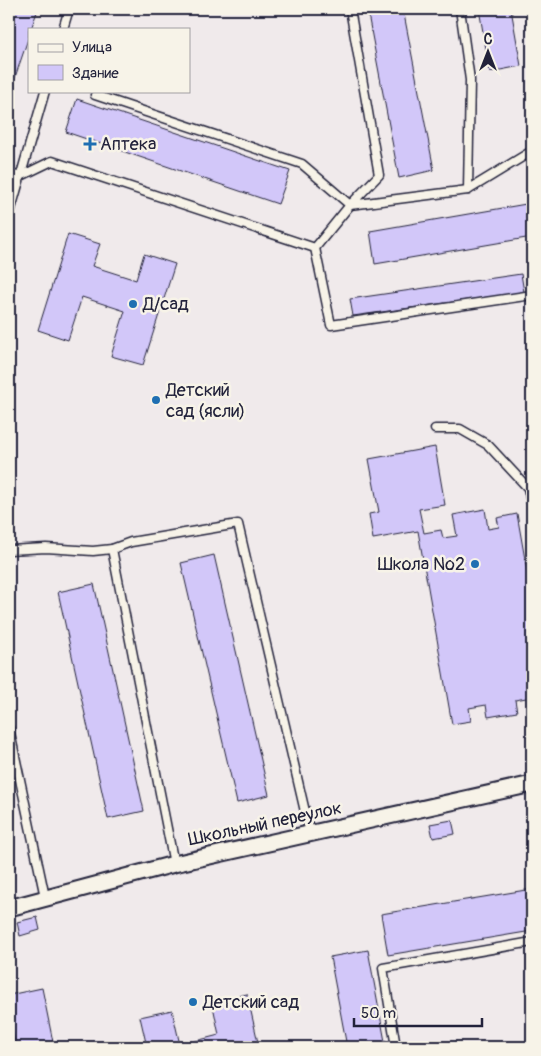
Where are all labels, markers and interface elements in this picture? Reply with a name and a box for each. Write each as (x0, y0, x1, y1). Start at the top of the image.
legend (28, 28, 190, 92)
north arrow (464, 28, 514, 78)
text: С (484, 31, 493, 48)
text: Улица (72, 38, 112, 57)
text: Здание (72, 64, 119, 83)
place label: Аптека (100, 133, 156, 156)
marker: Аптека (84, 138, 96, 150)
place label: Д/сад (142, 293, 189, 316)
marker: Д/сад (127, 298, 139, 310)
place label: Детский сад (ясли) (165, 379, 245, 423)
marker: Детский сад (ясли) (150, 394, 162, 406)
place label: Школа №2 (378, 553, 465, 576)
marker: Школа №2 (469, 558, 481, 570)
street label: Школьный переулок (186, 797, 344, 851)
place label: Детский сад (202, 991, 299, 1014)
marker: Детский сад (187, 996, 199, 1008)
scale bar (354, 996, 481, 1028)
text: 50 m (361, 1004, 396, 1023)

